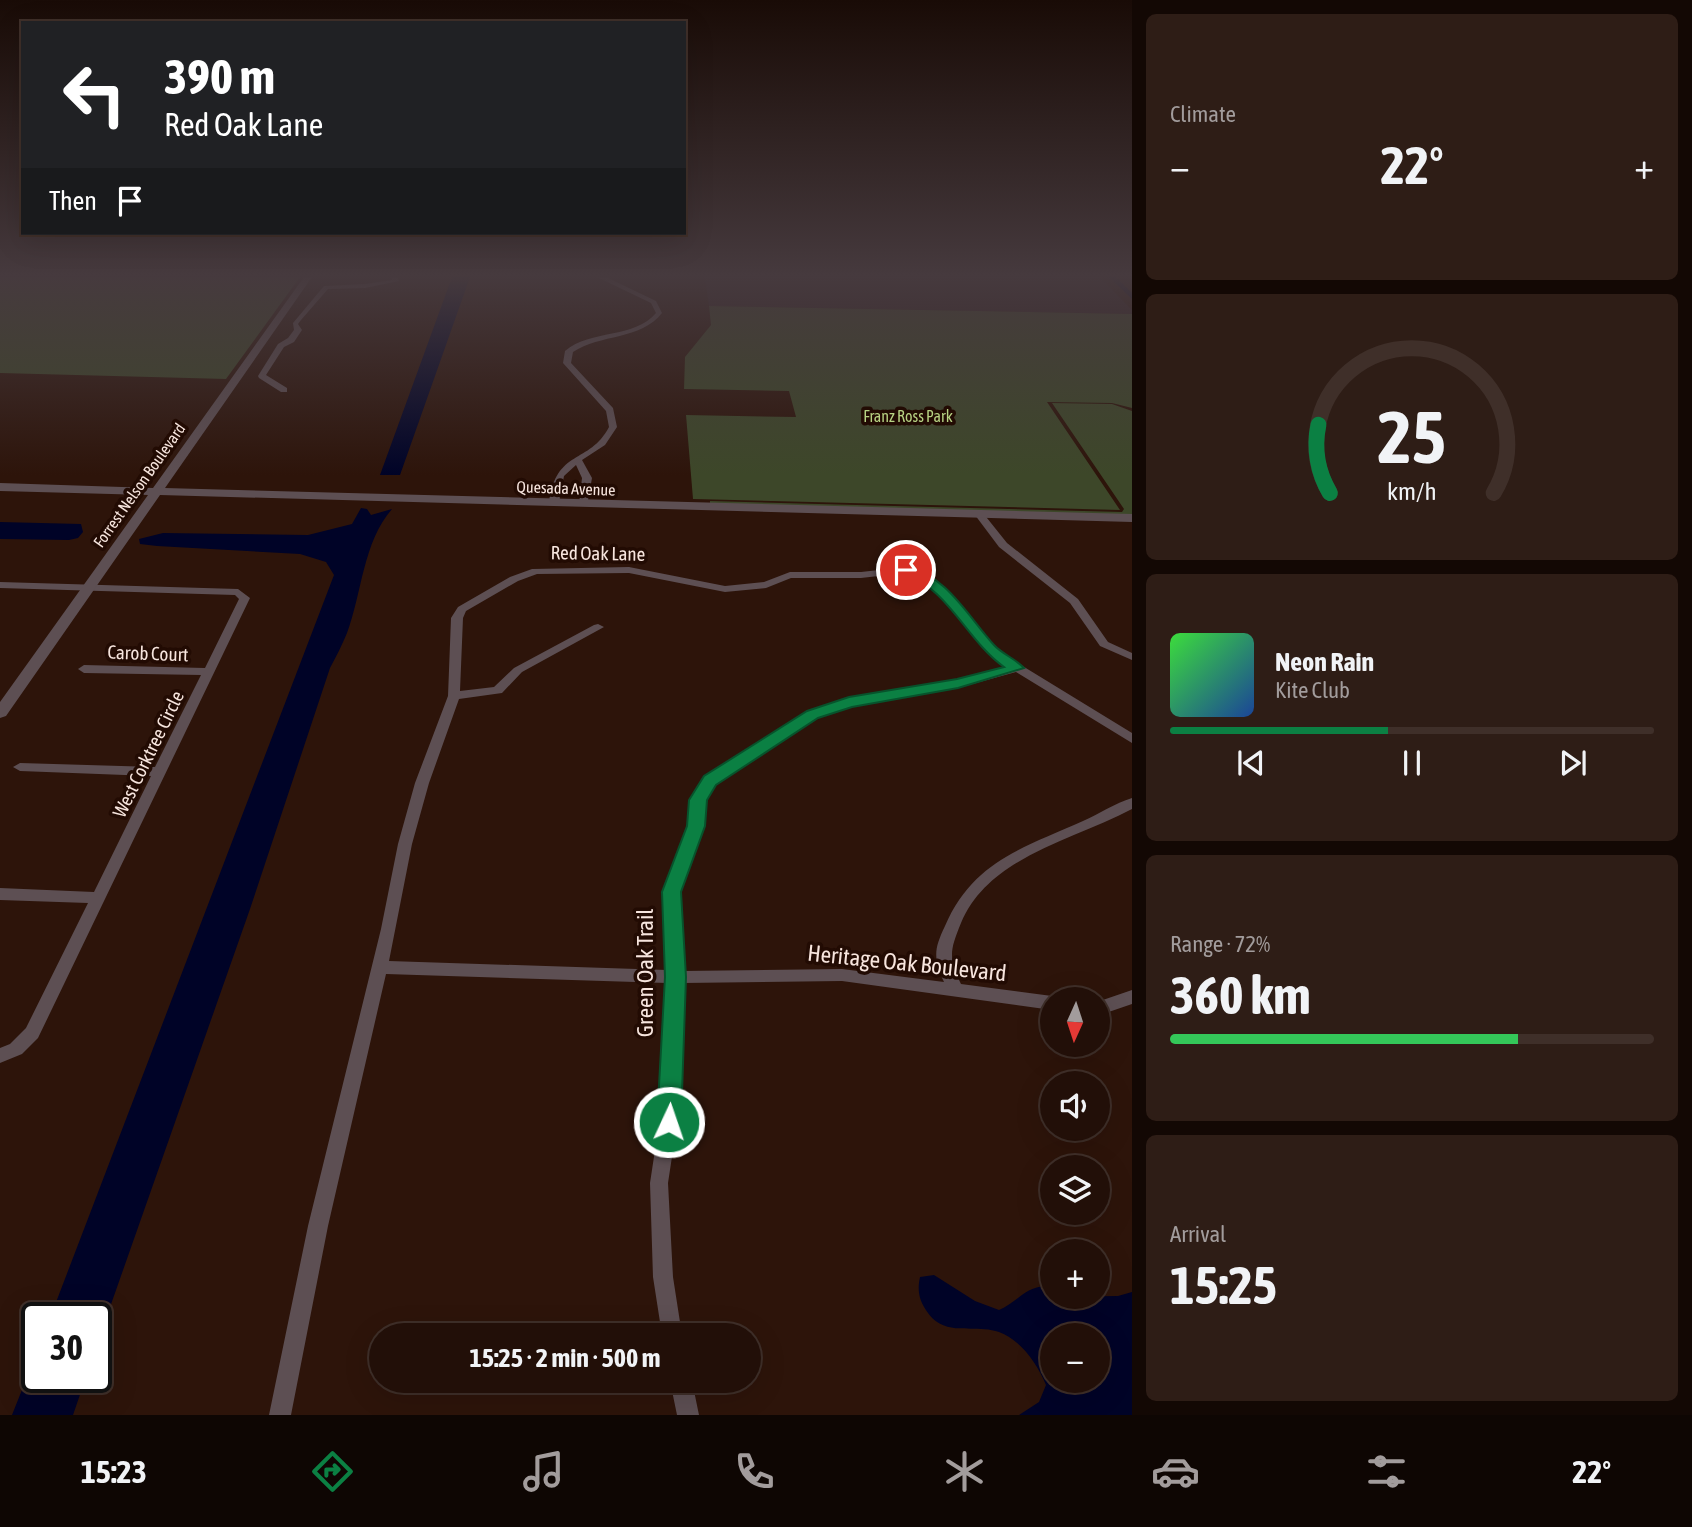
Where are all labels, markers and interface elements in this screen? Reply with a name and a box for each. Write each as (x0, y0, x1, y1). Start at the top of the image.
text: 390 m (164, 48, 275, 104)
icon: left (49, 49, 140, 140)
text: Climate (1170, 101, 1236, 127)
text: Red Oak Lane (164, 106, 323, 143)
text: 22° (1380, 135, 1444, 195)
text: − (1170, 144, 1190, 187)
text: + (1634, 144, 1654, 187)
icon: arrive (111, 182, 149, 220)
text: Then (49, 186, 97, 216)
text: 25 (1378, 396, 1446, 479)
park label: Franz Ross Park (863, 407, 953, 425)
street label: Forrest Nelson Boulevard (89, 420, 189, 550)
street label: Quesada Avenue (516, 477, 616, 499)
text: km/h (1387, 477, 1437, 505)
pin (876, 540, 936, 600)
street label: Red Oak Lane (551, 541, 645, 565)
icon: arrive (887, 551, 925, 589)
street label: Carob Court (107, 641, 189, 665)
text: Neon Rain (1275, 647, 1374, 677)
text: Kite Club (1275, 677, 1350, 703)
street label: West Corktree Circle (108, 687, 188, 821)
icon: previous (1232, 744, 1270, 782)
icon: pause (1393, 744, 1431, 782)
icon: next (1554, 744, 1592, 782)
street label: Green Oak Trail (632, 909, 658, 1037)
text: Range · 72% (1170, 931, 1270, 957)
street label: Heritage Oak Boulevard (806, 940, 1008, 986)
text: 360 km (1170, 965, 1311, 1025)
north arrow (1040, 987, 1110, 1057)
map controls (1040, 987, 1110, 1393)
button: sound (1040, 1071, 1110, 1141)
position arrow (632, 1085, 706, 1159)
button: layers (1040, 1155, 1110, 1225)
text: Arrival (1170, 1221, 1226, 1247)
button: + (1040, 1239, 1110, 1309)
text: 15:25 (1170, 1255, 1277, 1315)
speed limit sign: 30 (21, 1302, 112, 1393)
button: − (1040, 1323, 1110, 1393)
text: 15:25 · 2 min · 500 m (470, 1343, 660, 1373)
icon: directions (308, 1447, 357, 1496)
icon: music (519, 1447, 568, 1496)
icon: phone (730, 1447, 779, 1496)
icon: climate (940, 1447, 989, 1496)
icon: car (1151, 1447, 1200, 1496)
icon: filters (1362, 1447, 1411, 1496)
text: 15:23 (81, 1453, 147, 1490)
text: 22° (1572, 1453, 1611, 1490)

